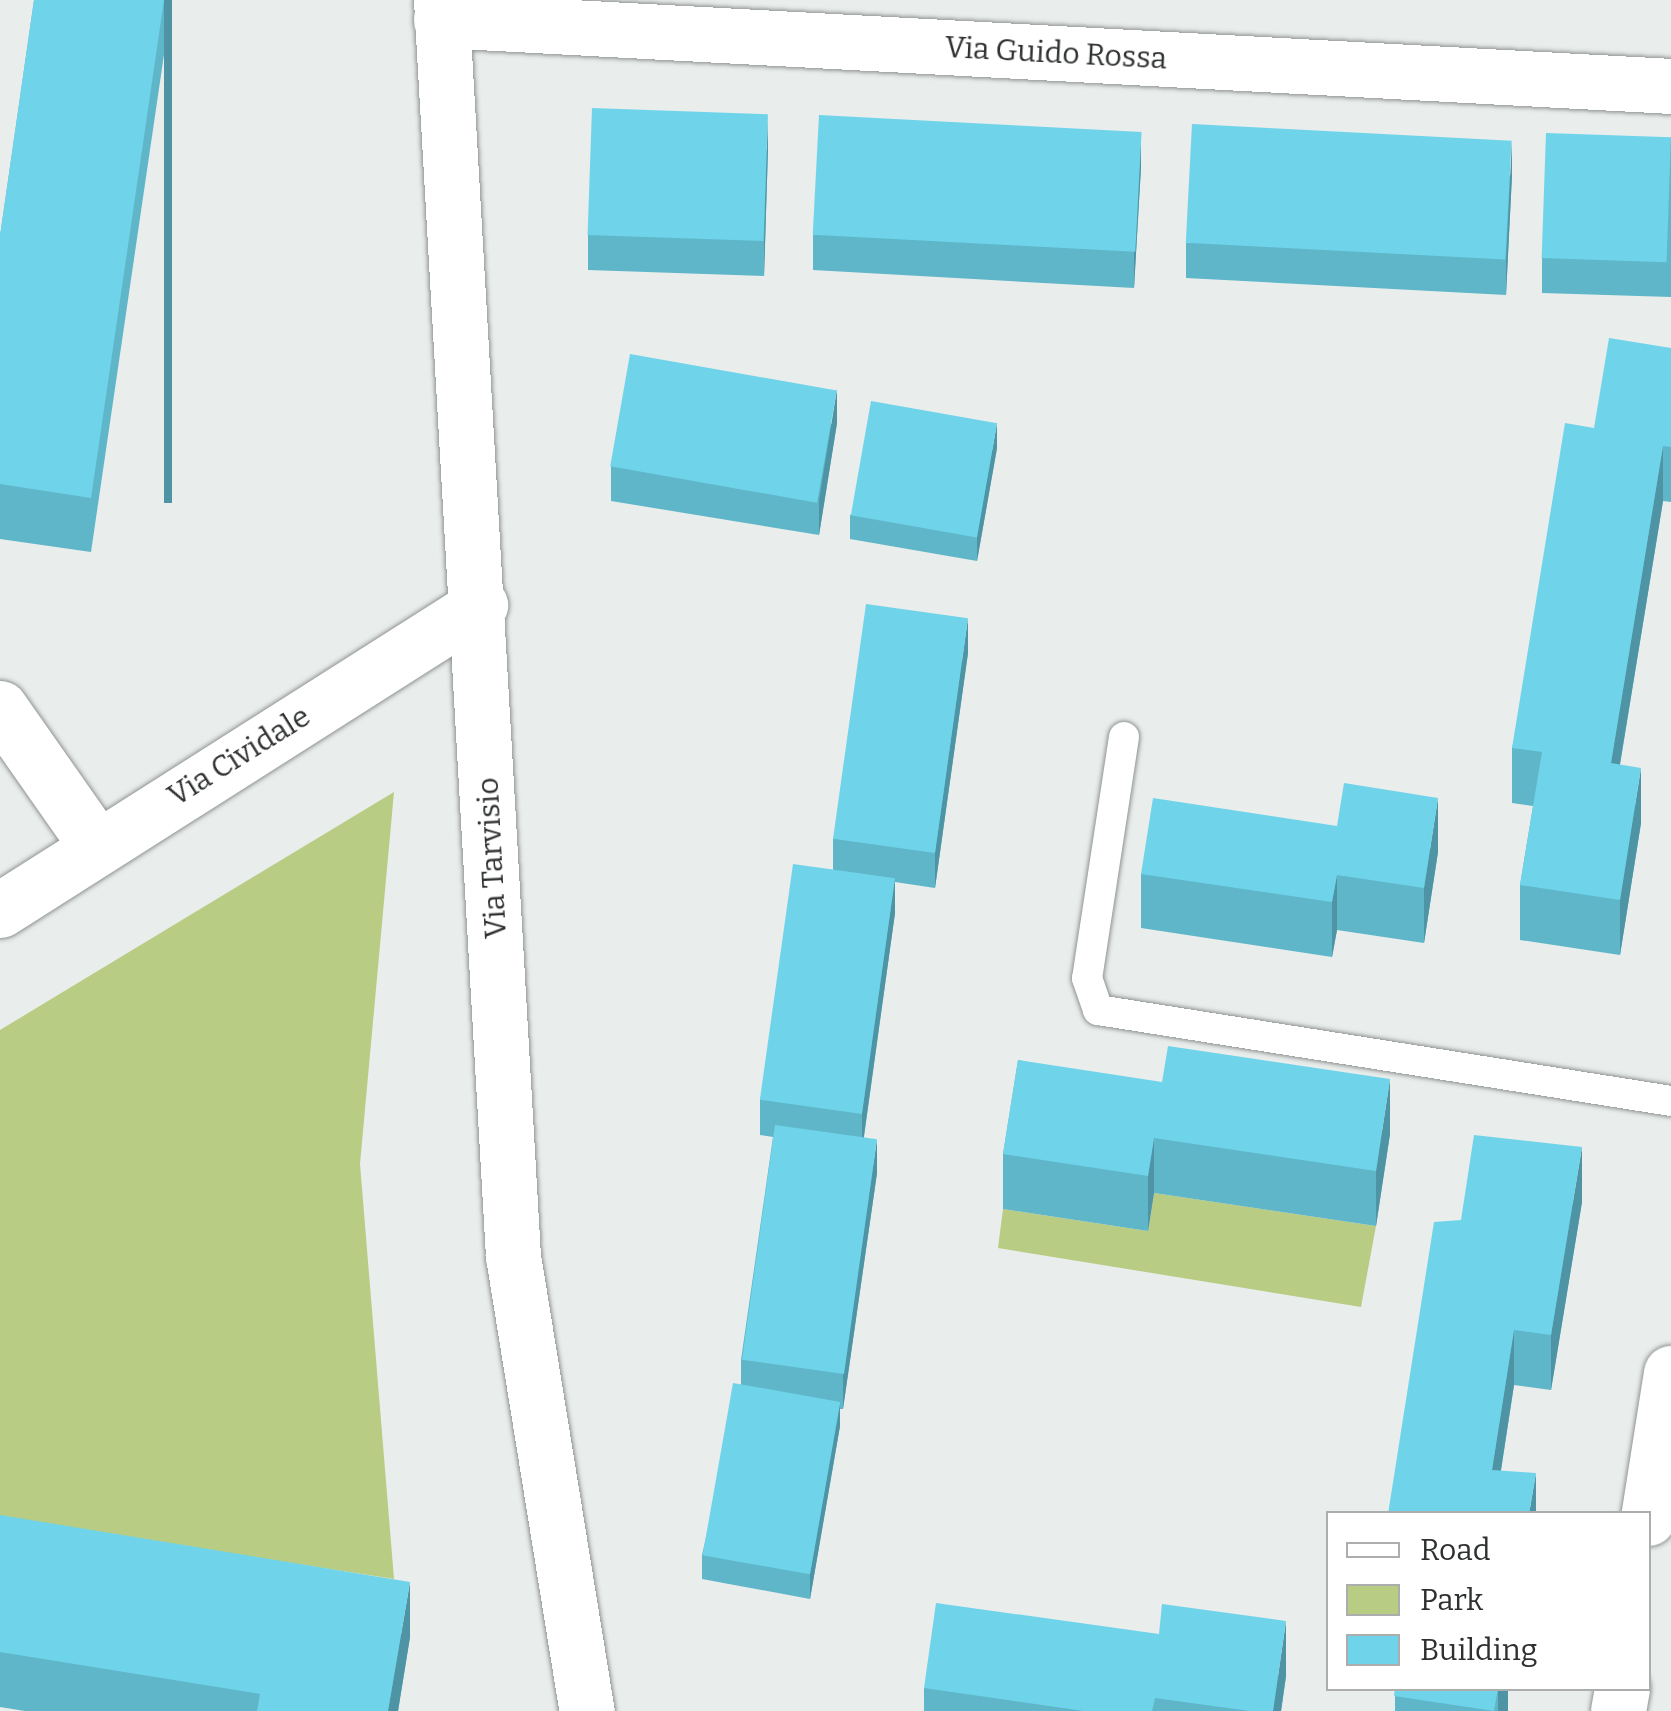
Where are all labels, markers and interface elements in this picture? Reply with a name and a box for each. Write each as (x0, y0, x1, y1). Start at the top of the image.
street label: Via Guido Rossa (944, 29, 1168, 77)
street label: Via Cividale (161, 698, 317, 814)
street label: Via Tarvisio (470, 777, 514, 939)
legend (1326, 1511, 1651, 1691)
text: Road (1420, 1532, 1491, 1568)
text: Park (1420, 1582, 1483, 1618)
text: Building (1420, 1632, 1538, 1668)

